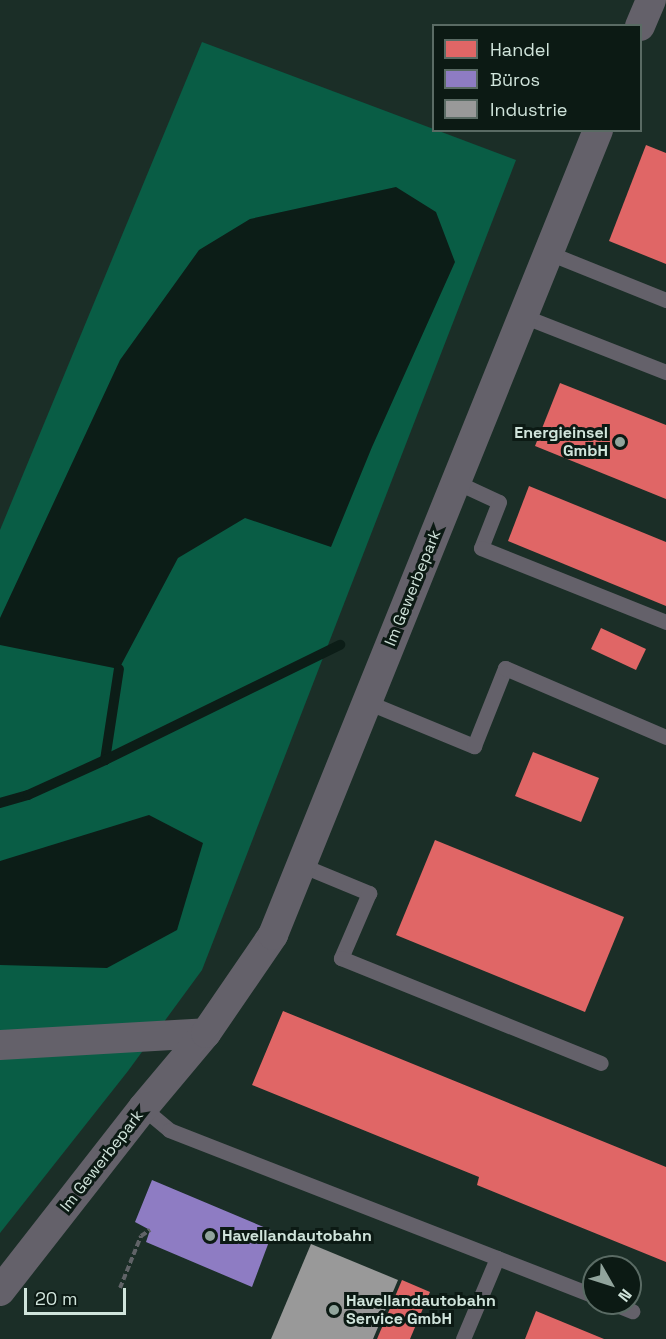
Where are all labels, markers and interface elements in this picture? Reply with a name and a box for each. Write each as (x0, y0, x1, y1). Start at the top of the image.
legend (432, 24, 642, 132)
text: Handel (490, 38, 550, 61)
text: Büros (490, 68, 540, 91)
text: Industrie (490, 98, 567, 121)
place label: Energieinsel GmbH (514, 423, 608, 461)
marker: Energieinsel GmbH (613, 435, 627, 449)
street label: Im Gewerbepark (381, 527, 445, 649)
street label: Im Gewerbepark (56, 1106, 148, 1216)
place label: Havellandautobahn (222, 1226, 372, 1246)
marker: Havellandautobahn (203, 1229, 217, 1243)
north arrow (582, 1255, 642, 1315)
scale bar (27, 1276, 129, 1314)
text: N (613, 1285, 636, 1306)
text: 20 m (35, 1287, 78, 1310)
place label: Havellandautobahn Service GmbH (346, 1291, 496, 1329)
marker: Havellandautobahn Service GmbH (327, 1303, 341, 1317)

